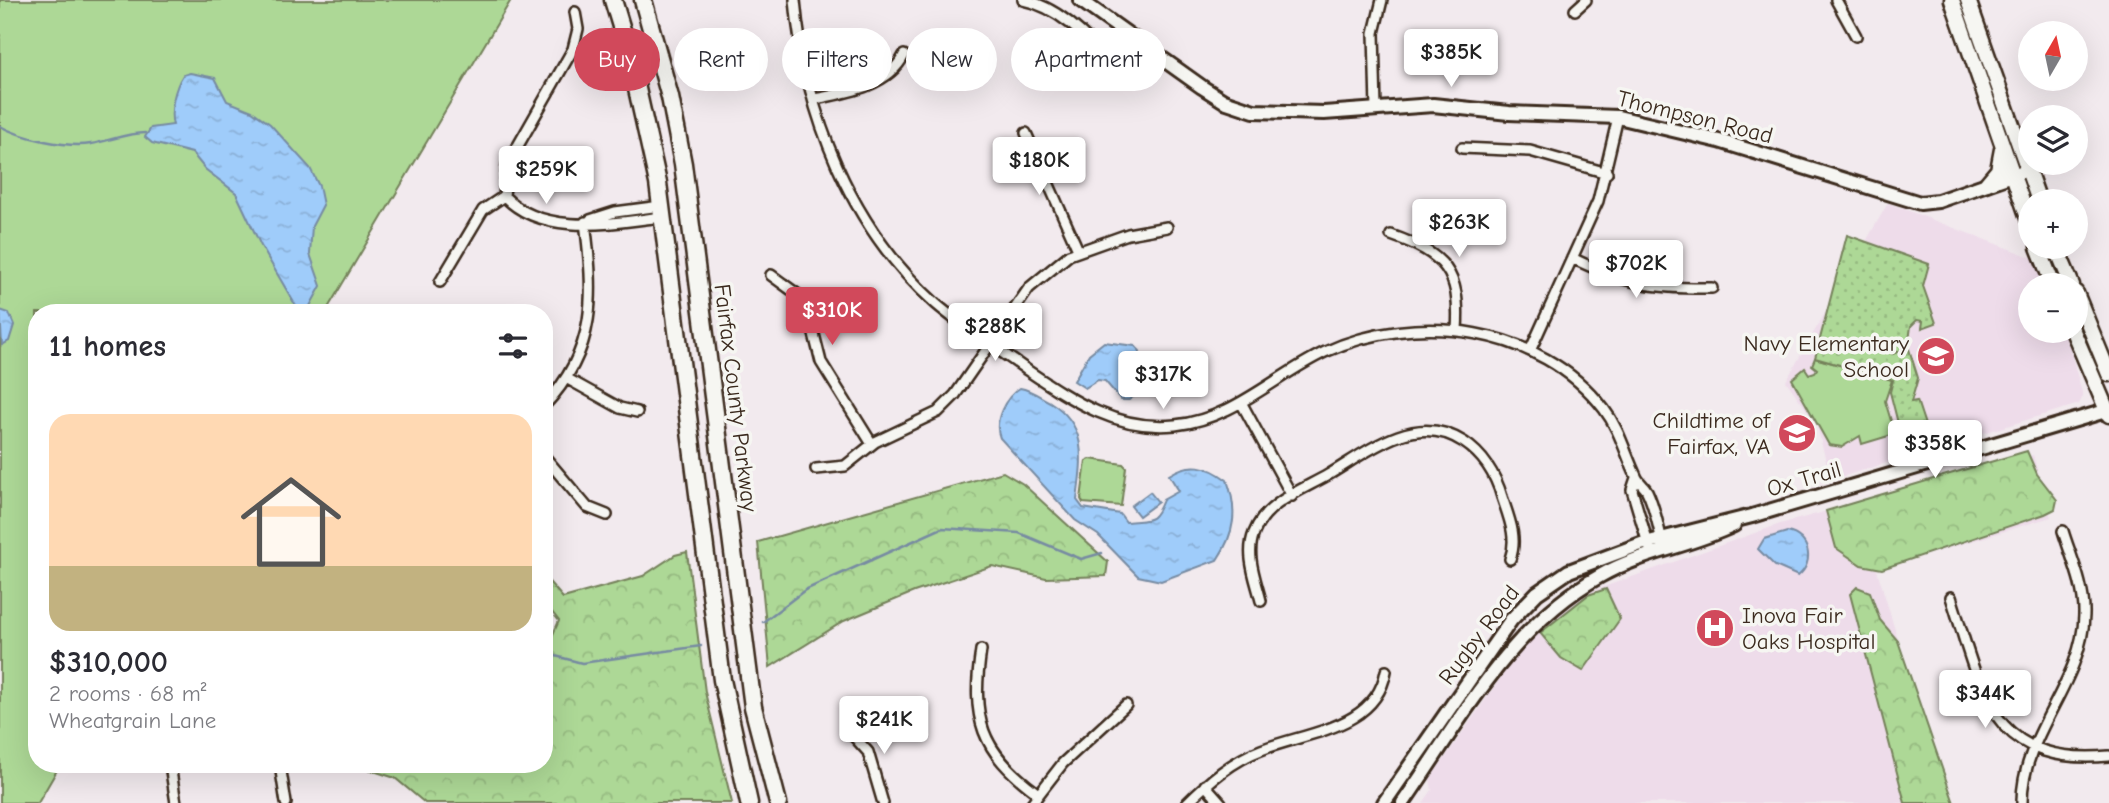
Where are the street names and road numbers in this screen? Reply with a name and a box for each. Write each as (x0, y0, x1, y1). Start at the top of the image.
street label: Thompson Road (1614, 85, 1776, 149)
street label: Fairfax County Parkway (709, 282, 763, 514)
street label: Ox Trail (1764, 456, 1844, 502)
street label: Rugby Road (1433, 580, 1525, 690)

